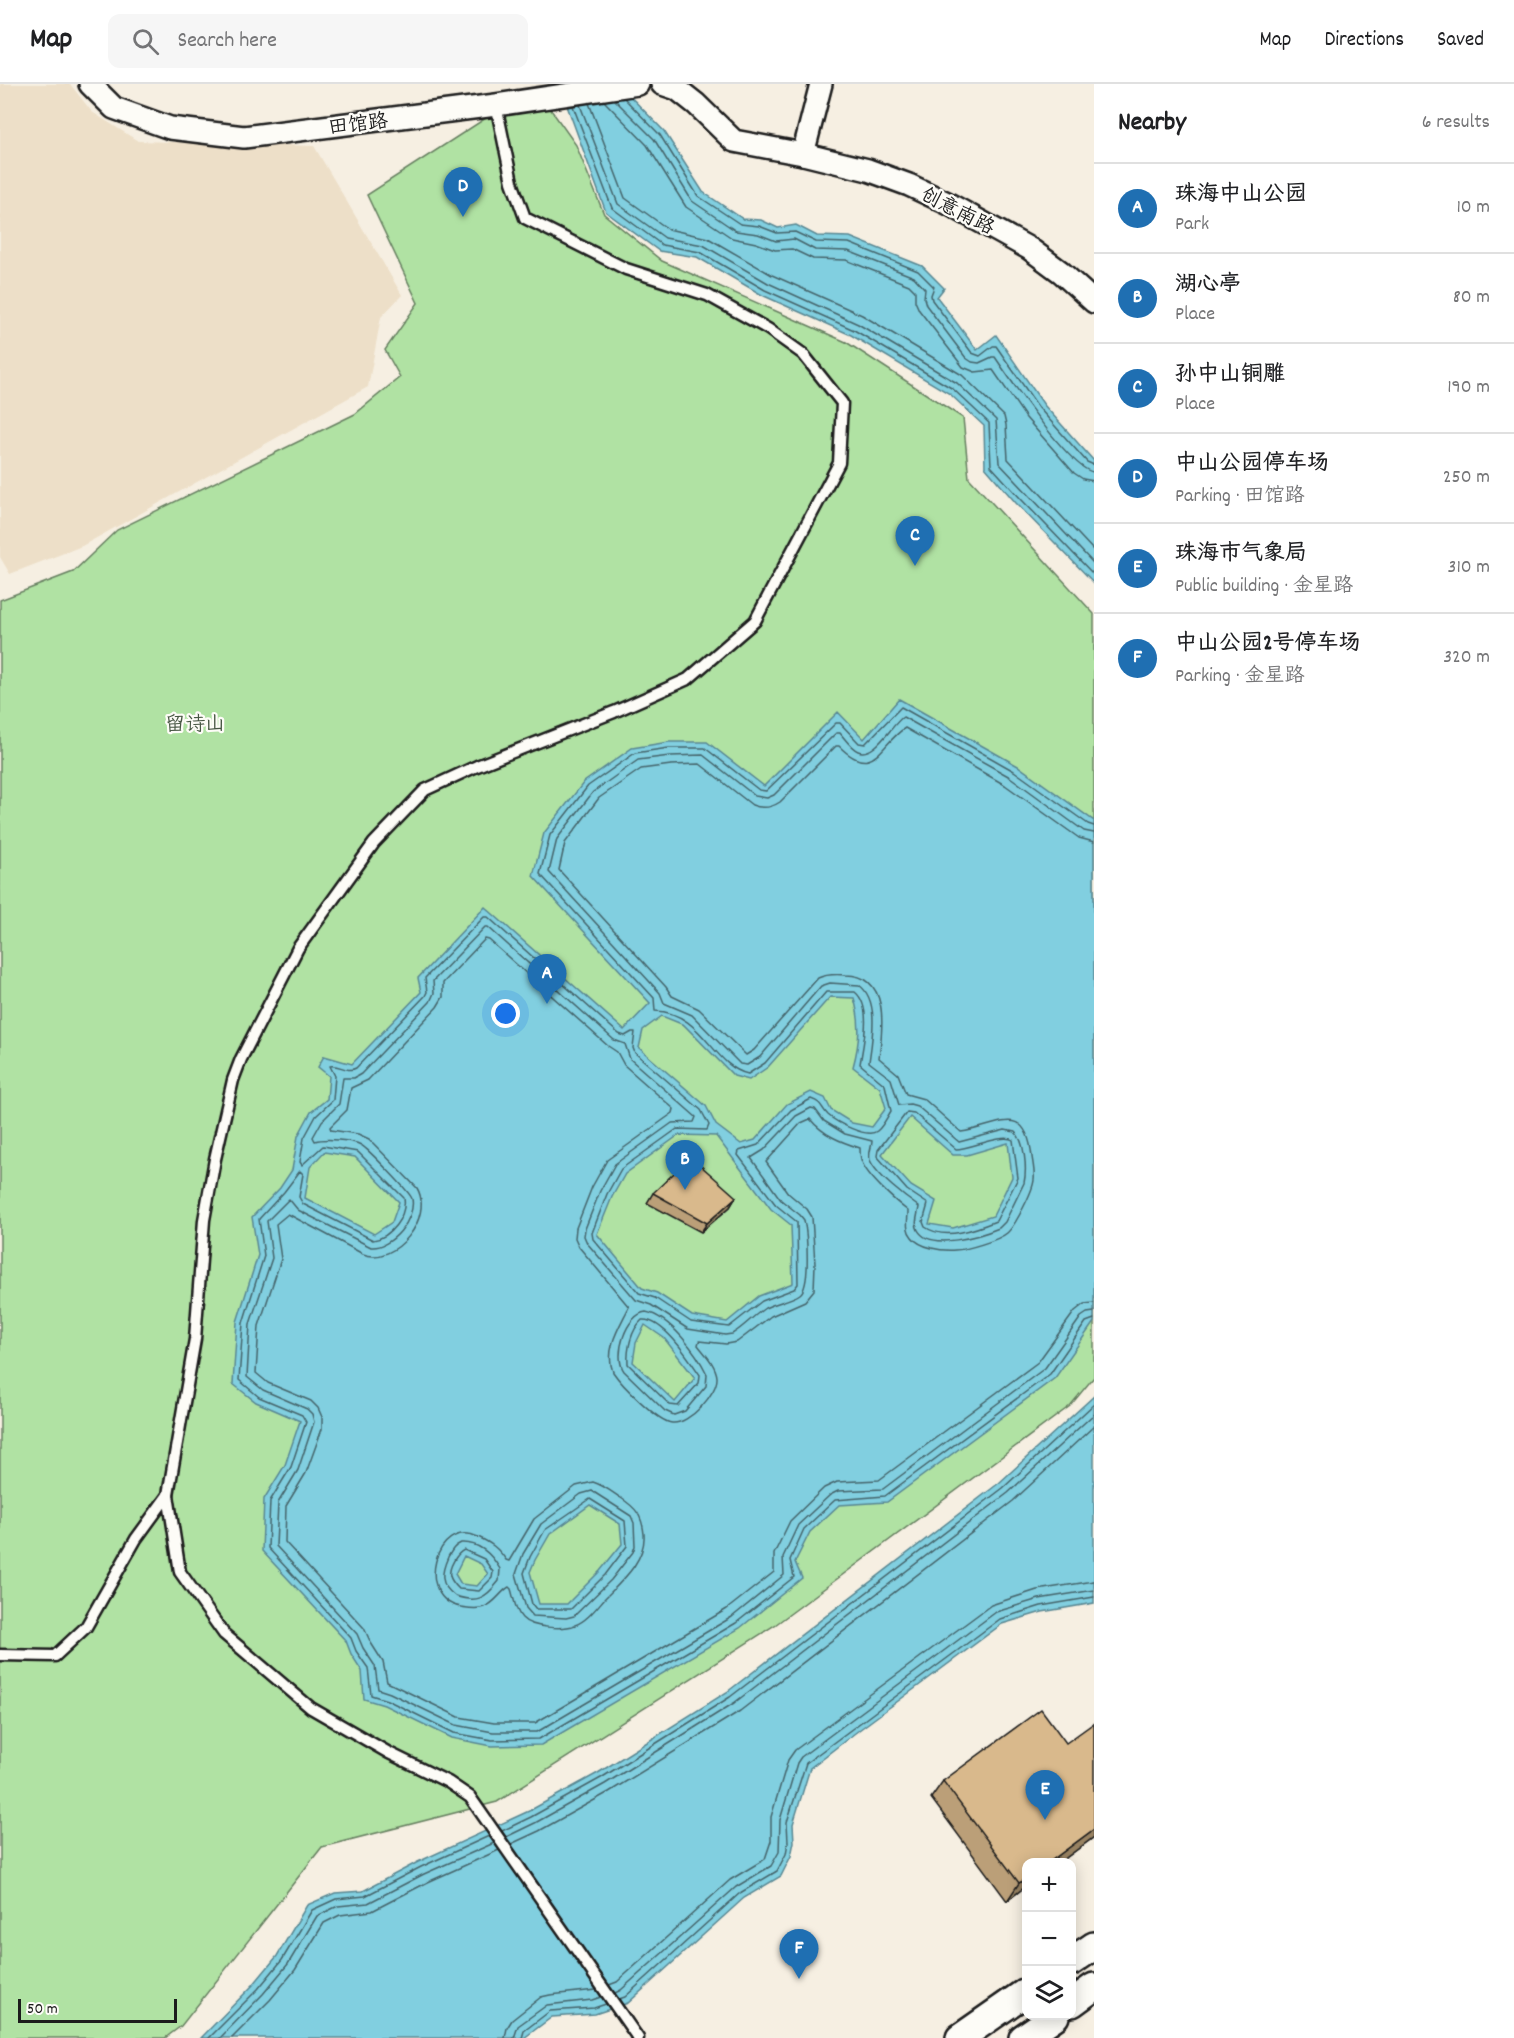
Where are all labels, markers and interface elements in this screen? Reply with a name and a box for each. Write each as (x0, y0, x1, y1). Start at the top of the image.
search box (108, 14, 528, 68)
text: Map (30, 21, 72, 61)
icon: search (129, 25, 162, 58)
text: Search here (177, 26, 277, 57)
text: Map (1260, 26, 1291, 56)
text: Directions (1324, 26, 1404, 56)
text: Saved (1437, 26, 1484, 56)
text: Nearby (1118, 105, 1186, 142)
street label: 田馆路 (327, 108, 391, 144)
text: 6 results (1422, 109, 1490, 137)
pin: D (444, 168, 482, 217)
text: 珠海中山公园 (1175, 180, 1307, 211)
street label: 创意南路 (915, 182, 1000, 244)
text: A (1132, 194, 1143, 222)
text: 10 m (1456, 194, 1490, 222)
text: Park (1175, 211, 1209, 239)
text: 湖心亭 (1175, 270, 1241, 301)
text: B (1133, 284, 1142, 312)
text: 80 m (1453, 284, 1490, 312)
text: Place (1175, 301, 1215, 329)
text: 孙中山铜雕 (1175, 360, 1285, 391)
text: C (1133, 374, 1142, 402)
text: 190 m (1447, 374, 1490, 402)
text: Place (1175, 391, 1215, 419)
text: 中山公园停车场 (1175, 449, 1329, 480)
text: D (1132, 464, 1143, 492)
text: 250 m (1443, 464, 1490, 492)
text: Parking · 田馆路 (1175, 483, 1304, 511)
pin: C (896, 516, 934, 566)
text: 珠海市气象局 (1175, 539, 1307, 570)
text: E (1133, 554, 1142, 582)
text: 310 m (1448, 554, 1490, 582)
text: Public building · 金星路 (1175, 573, 1353, 601)
text: 中山公园2号停车场 (1175, 629, 1361, 660)
text: F (1133, 644, 1142, 672)
text: 320 m (1443, 644, 1490, 672)
text: Parking · 金星路 (1175, 663, 1304, 691)
park label: 留诗山 (165, 712, 225, 740)
pin: A (528, 954, 566, 1004)
your location (491, 999, 520, 1028)
pin: B (666, 1140, 704, 1190)
pin: E (1026, 1770, 1064, 1820)
map controls (1022, 1858, 1076, 2020)
button: + (1022, 1858, 1076, 1912)
button: − (1022, 1912, 1076, 1966)
pin: F (780, 1930, 818, 1979)
button: layers (1022, 1966, 1076, 2020)
scale bar (18, 1996, 177, 2024)
text: 50 m (27, 1998, 58, 2021)

